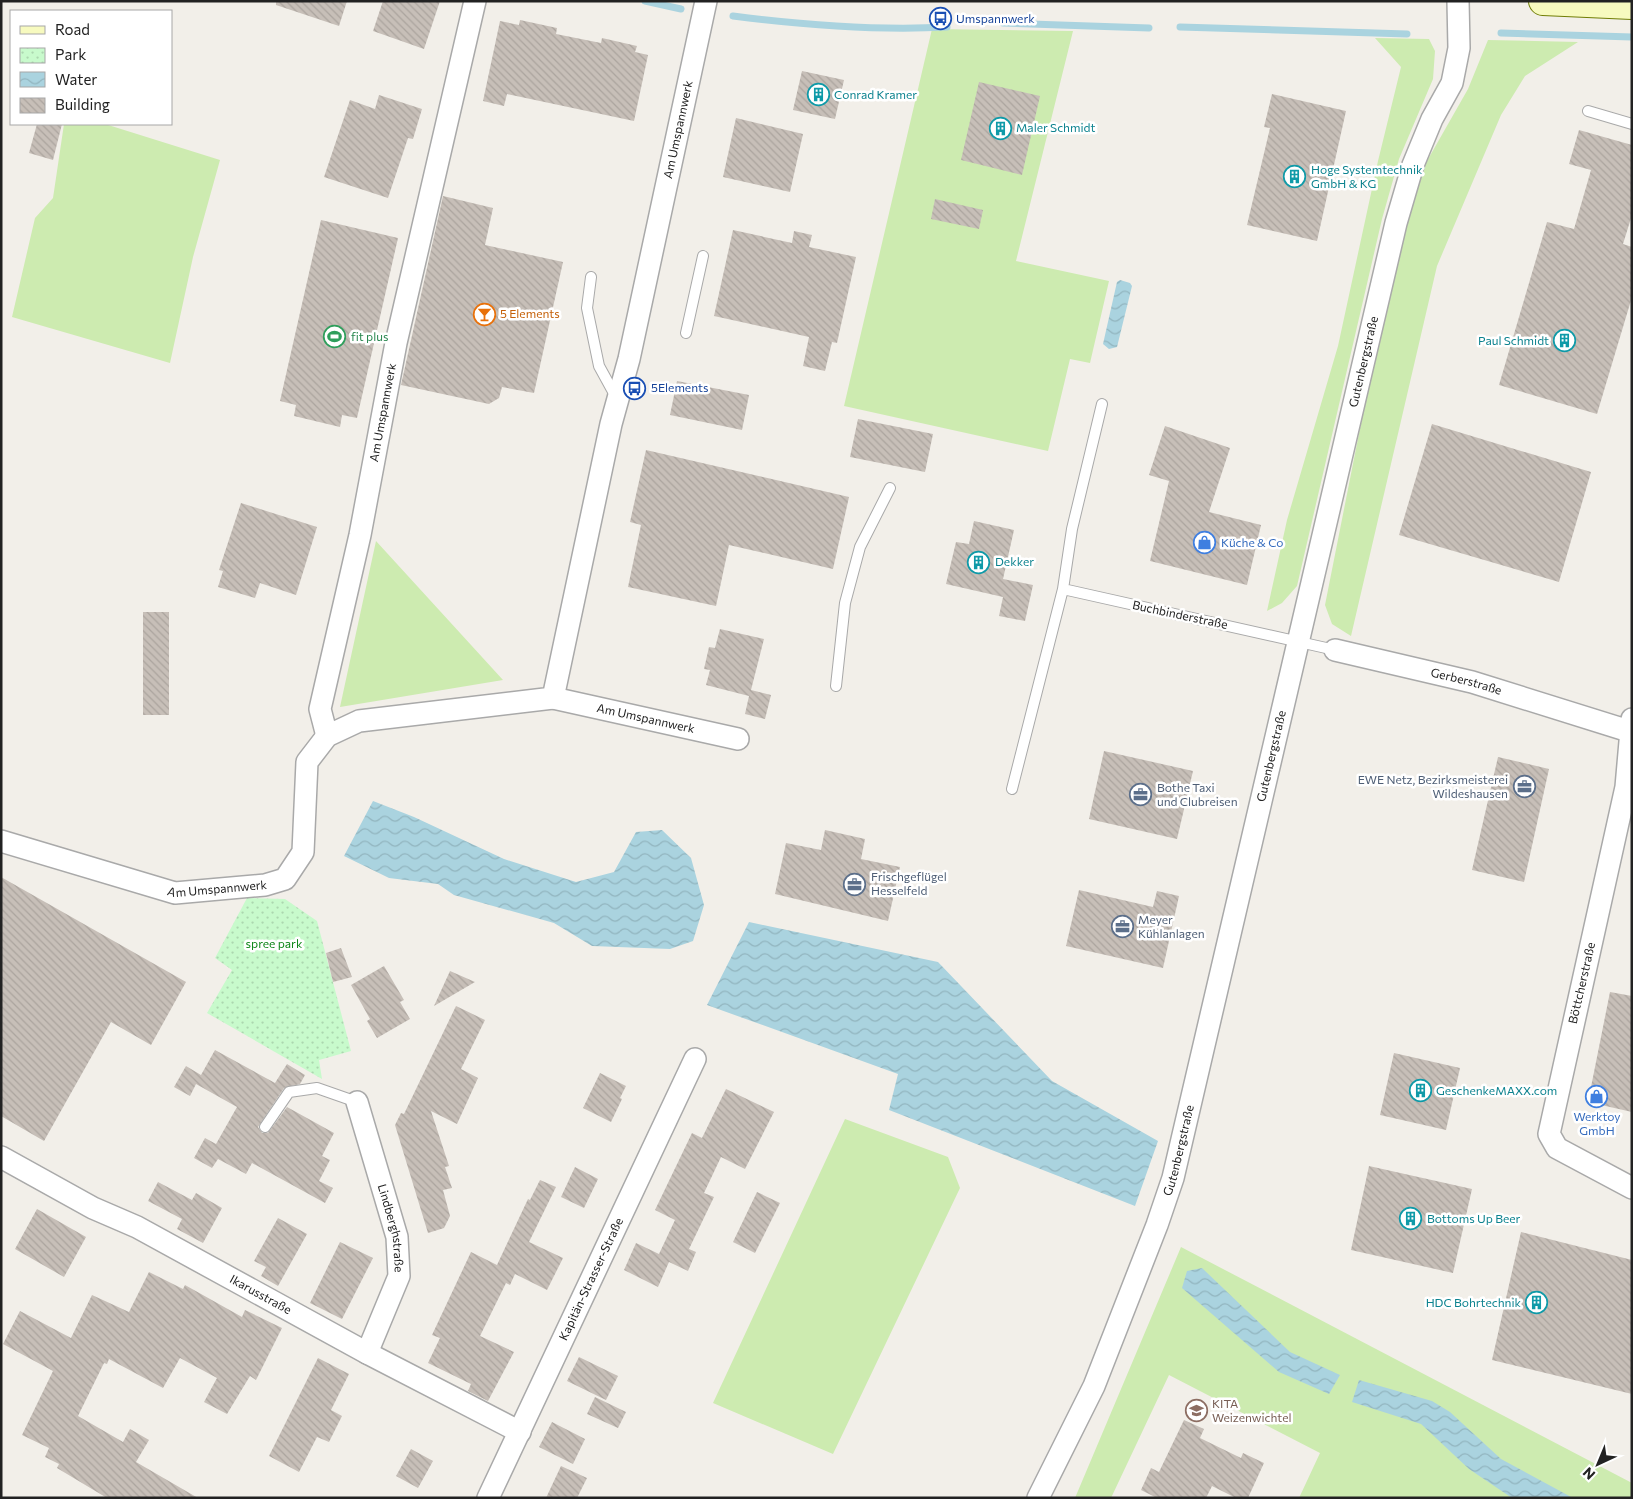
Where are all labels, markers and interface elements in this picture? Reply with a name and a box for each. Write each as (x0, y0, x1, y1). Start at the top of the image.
bus stop icon: Umspannwerk (928, 7, 952, 31)
legend (10, 10, 172, 125)
place label: Umspannwerk (956, 11, 1035, 25)
text: Road (55, 20, 90, 38)
text: Park (55, 45, 86, 63)
text: Water (55, 70, 97, 88)
street label: Am Umspannwerk (660, 79, 695, 180)
building icon: Conrad Kramer (806, 83, 830, 107)
place label: Conrad Kramer (834, 87, 917, 101)
text: Building (55, 95, 110, 113)
building icon: Maler Schmidt (988, 116, 1012, 140)
place label: Maler Schmidt (1016, 120, 1095, 134)
place label: Hoge Systemtechnik GmbH & KG (1311, 162, 1423, 190)
building icon: Hoge Systemtechnik GmbH & KG (1283, 165, 1307, 189)
bar icon: 5 Elements (472, 302, 496, 326)
place label: 5 Elements (500, 306, 560, 320)
street label: Gutenbergstraße (1345, 314, 1380, 409)
sports icon: fit plus (323, 325, 347, 349)
place label: fit plus (351, 329, 388, 343)
building icon: Paul Schmidt (1553, 329, 1577, 353)
place label: Paul Schmidt (1478, 333, 1549, 347)
street label: Am Umspannwerk (366, 362, 398, 463)
bus stop icon: 5Elements (623, 376, 647, 400)
place label: 5Elements (651, 380, 708, 394)
shop icon: Küche & Co (1193, 531, 1217, 555)
place label: Küche & Co (1221, 535, 1284, 549)
building icon: Dekker (967, 550, 991, 574)
place label: Dekker (995, 554, 1034, 568)
street label: Buchbinderstraße (1131, 597, 1229, 631)
street label: Gerberstraße (1430, 665, 1504, 697)
street label: Am Umspannwerk (596, 700, 697, 735)
street label: Gutenbergstraße (1253, 709, 1288, 803)
place label: EWE Netz, Bezirksmeisterei Wildeshausen (1358, 772, 1508, 800)
office icon: EWE Netz, Bezirksmeisterei Wildeshausen (1512, 775, 1536, 799)
place label: Bothe Taxi und Clubreisen (1157, 780, 1238, 808)
office icon: Bothe Taxi und Clubreisen (1129, 783, 1153, 807)
place label: Frischgeflügel Hesselfeld (871, 869, 947, 897)
office icon: Frischgeflügel Hesselfeld (843, 872, 867, 896)
street label: Am Umspannwerk (166, 877, 268, 899)
place label: Meyer Kühlanlagen (1138, 912, 1205, 940)
office icon: Meyer Kühlanlagen (1110, 915, 1134, 939)
park label: spree park (246, 936, 303, 950)
street label: Böttcherstraße (1565, 941, 1597, 1025)
building icon: GeschenkeMAXX.com (1408, 1079, 1432, 1103)
place label: GeschenkeMAXX.com (1436, 1083, 1557, 1097)
shop icon: Werktoy GmbH (1585, 1084, 1609, 1108)
street label: Gutenbergstraße (1159, 1103, 1196, 1197)
place label: Werktoy GmbH (1573, 1109, 1621, 1137)
street label: Lindberghstraße (376, 1182, 407, 1273)
building icon: Bottoms Up Beer (1399, 1207, 1423, 1231)
place label: Bottoms Up Beer (1427, 1211, 1521, 1225)
street label: Kapitän-Strasser-Straße (555, 1215, 625, 1342)
street label: Ikarusstraße (228, 1271, 294, 1316)
building icon: HDC Bohrtechnik (1525, 1291, 1549, 1315)
place label: HDC Bohrtechnik (1426, 1295, 1521, 1309)
place label: KITA Weizenwichtel (1212, 1396, 1292, 1424)
school or university icon: KITA Weizenwichtel (1184, 1399, 1208, 1423)
north arrow (1573, 1439, 1623, 1489)
text: N (1579, 1464, 1598, 1483)

